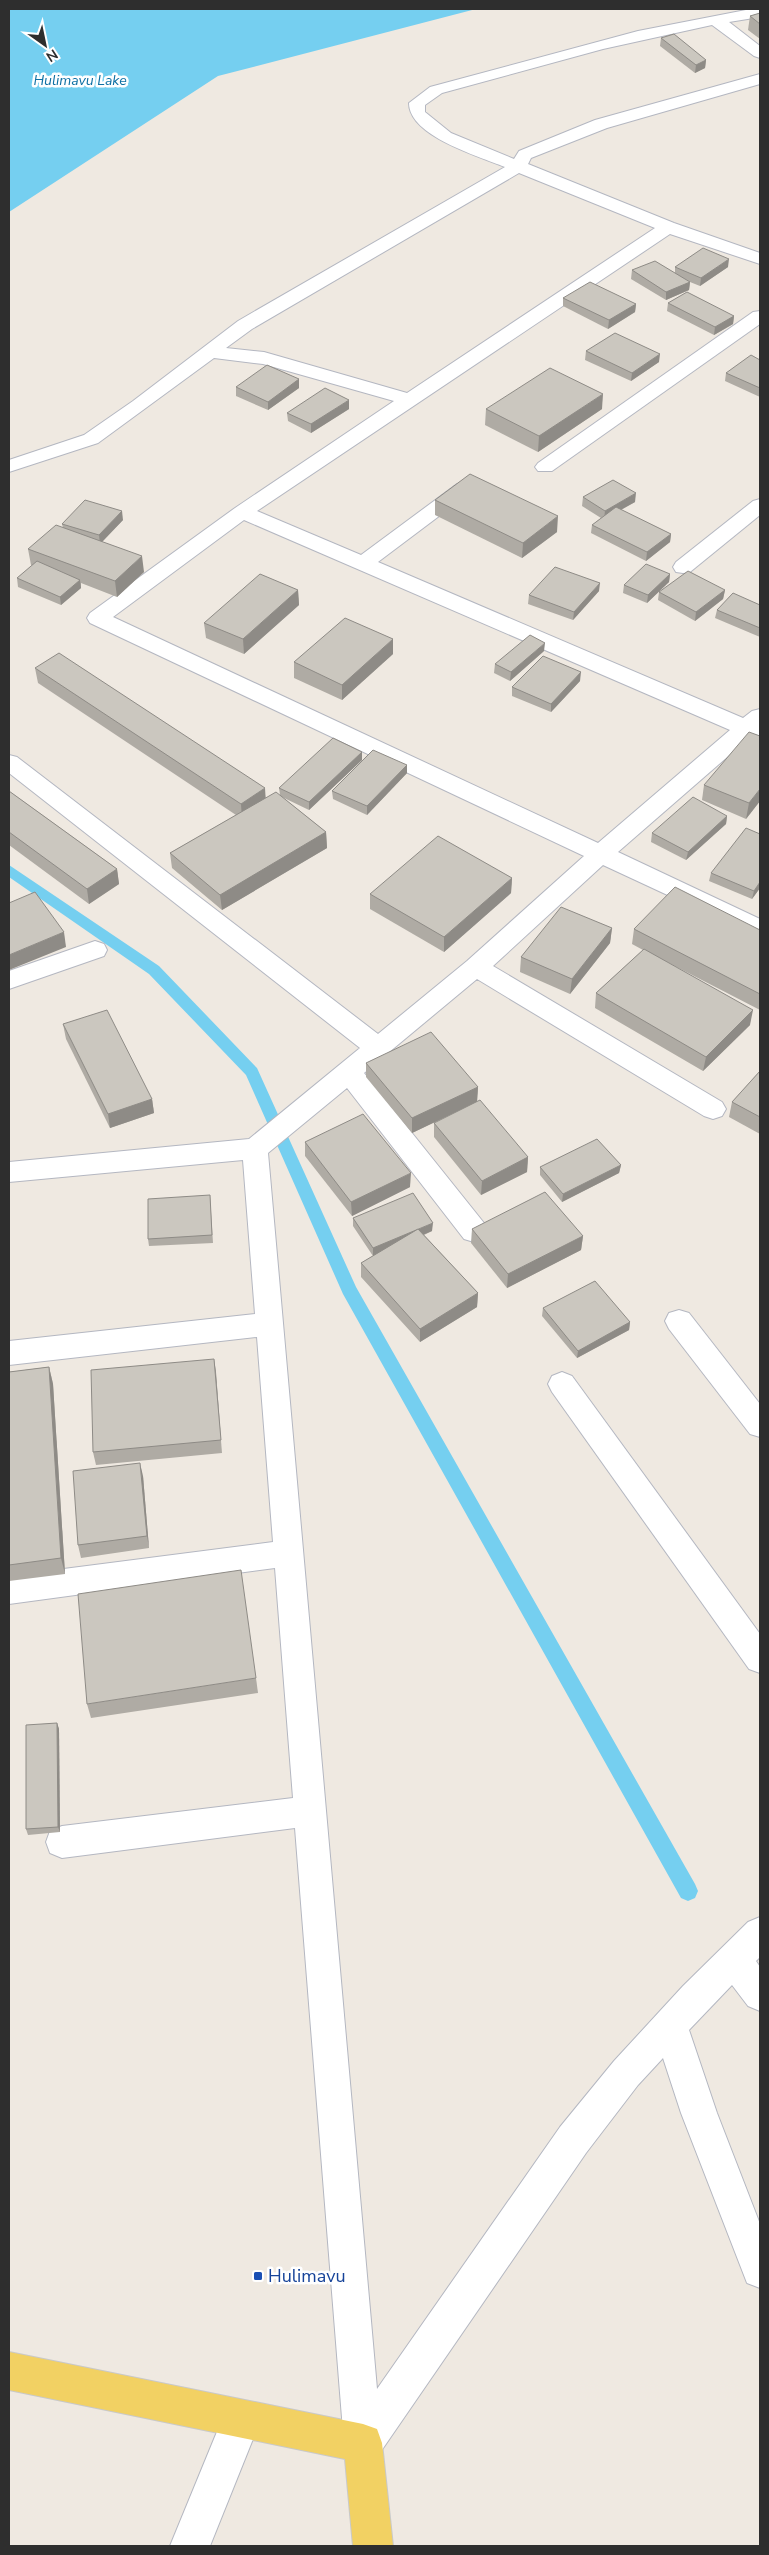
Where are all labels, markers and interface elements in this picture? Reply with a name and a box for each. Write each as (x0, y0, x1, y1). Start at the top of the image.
north arrow (20, 20, 70, 70)
text: N (42, 45, 61, 66)
water label: Hulimavu Lake (33, 71, 127, 90)
place label: Hulimavu (268, 2264, 346, 2288)
marker: Hulimavu (252, 2270, 264, 2282)

